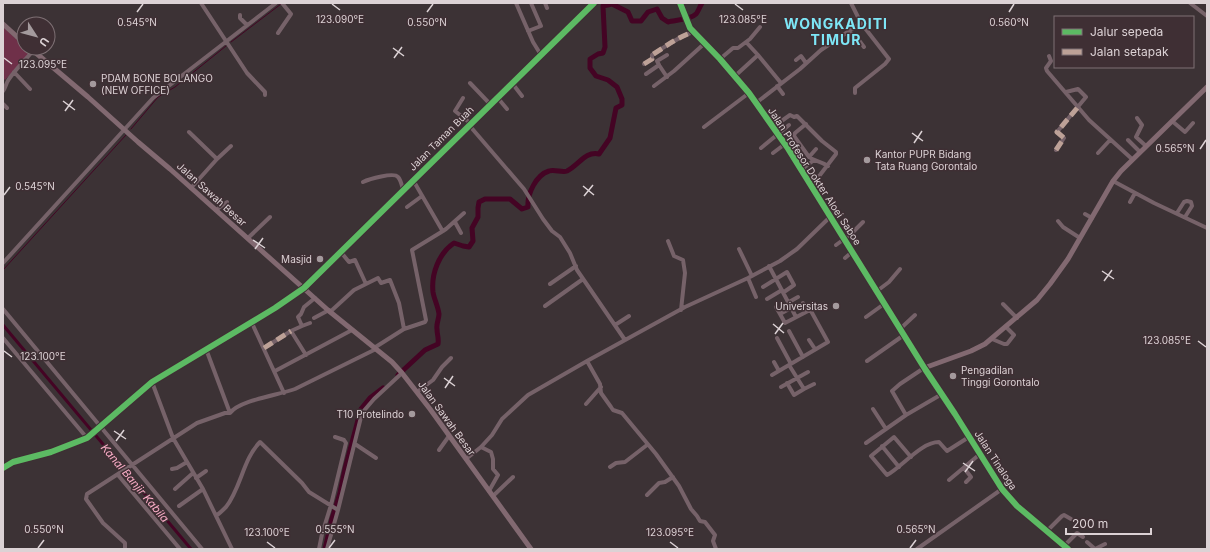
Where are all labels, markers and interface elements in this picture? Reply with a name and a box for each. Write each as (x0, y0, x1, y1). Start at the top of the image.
text: 123.090°E (316, 13, 364, 25)
text: 123.085°E (719, 13, 767, 25)
district label: WONGKADITI TIMUR (784, 15, 888, 48)
north arrow (16, 16, 56, 56)
text: 0.545°N (117, 16, 157, 28)
text: 0.550°N (407, 16, 447, 28)
text: 0.560°N (989, 16, 1029, 28)
legend (1054, 16, 1194, 68)
text: Jalur sepeda (1090, 24, 1163, 39)
text: U (36, 35, 52, 49)
text: Jalan setapak (1090, 44, 1169, 59)
text: 123.095°E (19, 58, 67, 70)
place label: PDAM BONE BOLANGO (NEW OFFICE) (101, 72, 213, 96)
marker: PDAM BONE BOLANGO (NEW OFFICE) (88, 79, 98, 89)
street label: Jalan Taman Buah (406, 103, 476, 173)
street label: Jalan Profesor Dokter Aloei Saboe (766, 105, 864, 247)
text: 0.565°N (1155, 142, 1195, 154)
place label: Kantor PUPR Bidang Tata Ruang Gorontalo (875, 148, 977, 172)
marker: Kantor PUPR Bidang Tata Ruang Gorontalo (862, 155, 872, 165)
street label: Jalan Sawah Besar (175, 160, 250, 229)
text: 0.545°N (15, 180, 55, 192)
place label: Masjid (281, 253, 312, 265)
marker: Masjid (315, 254, 325, 264)
place label: Universitas (775, 300, 828, 312)
marker: Universitas (831, 301, 841, 311)
text: 123.085°E (1143, 334, 1191, 346)
text: 123.100°E (20, 350, 66, 362)
place label: Pengadilan Tinggi Gorontalo (961, 364, 1040, 388)
marker: Pengadilan Tinggi Gorontalo (948, 371, 958, 381)
street label: Jalan Sawah Besar (416, 378, 478, 458)
place label: T10 Protelindo (337, 408, 404, 420)
marker: T10 Protelindo (407, 409, 417, 419)
street label: Jalan Tinaloga (972, 428, 1020, 492)
water label: Kanal Banjir Kabila (98, 441, 172, 525)
scale bar (1066, 510, 1151, 536)
text: 200 m (1072, 516, 1108, 531)
text: 0.550°N (24, 523, 64, 535)
text: 0.555°N (315, 523, 355, 535)
text: 0.565°N (896, 523, 936, 535)
text: 123.100°E (244, 526, 290, 538)
text: 123.095°E (646, 526, 694, 538)

